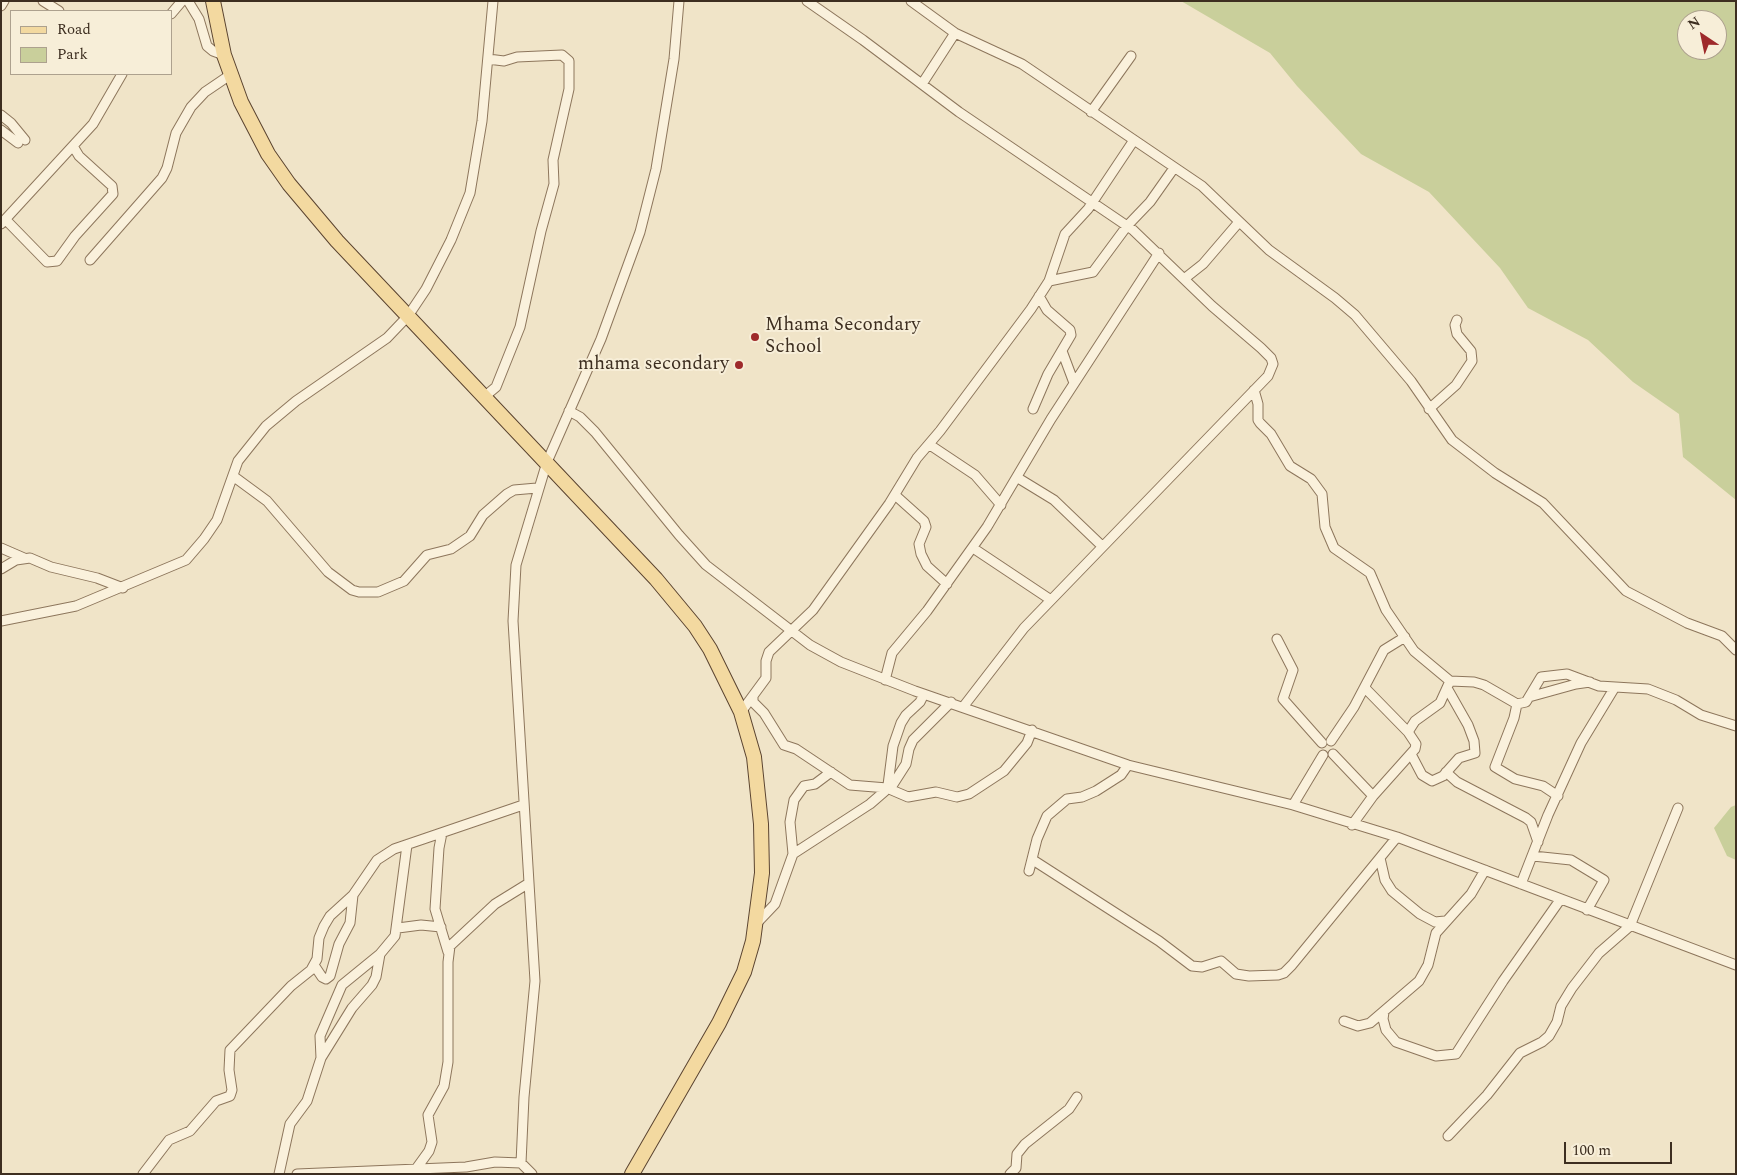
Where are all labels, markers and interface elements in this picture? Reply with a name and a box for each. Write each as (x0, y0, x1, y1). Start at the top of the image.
legend (10, 10, 172, 75)
north arrow (1677, 10, 1727, 60)
text: N (1683, 11, 1705, 35)
text: Road (57, 18, 91, 41)
text: Park (57, 43, 88, 66)
place label: Mhama Secondary School (765, 315, 920, 359)
marker: Mhama Secondary School (749, 331, 761, 343)
place label: mhama secondary (578, 354, 729, 376)
marker: mhama secondary (733, 359, 745, 371)
scale bar (1567, 1132, 1674, 1164)
text: 100 m (1572, 1139, 1611, 1162)

